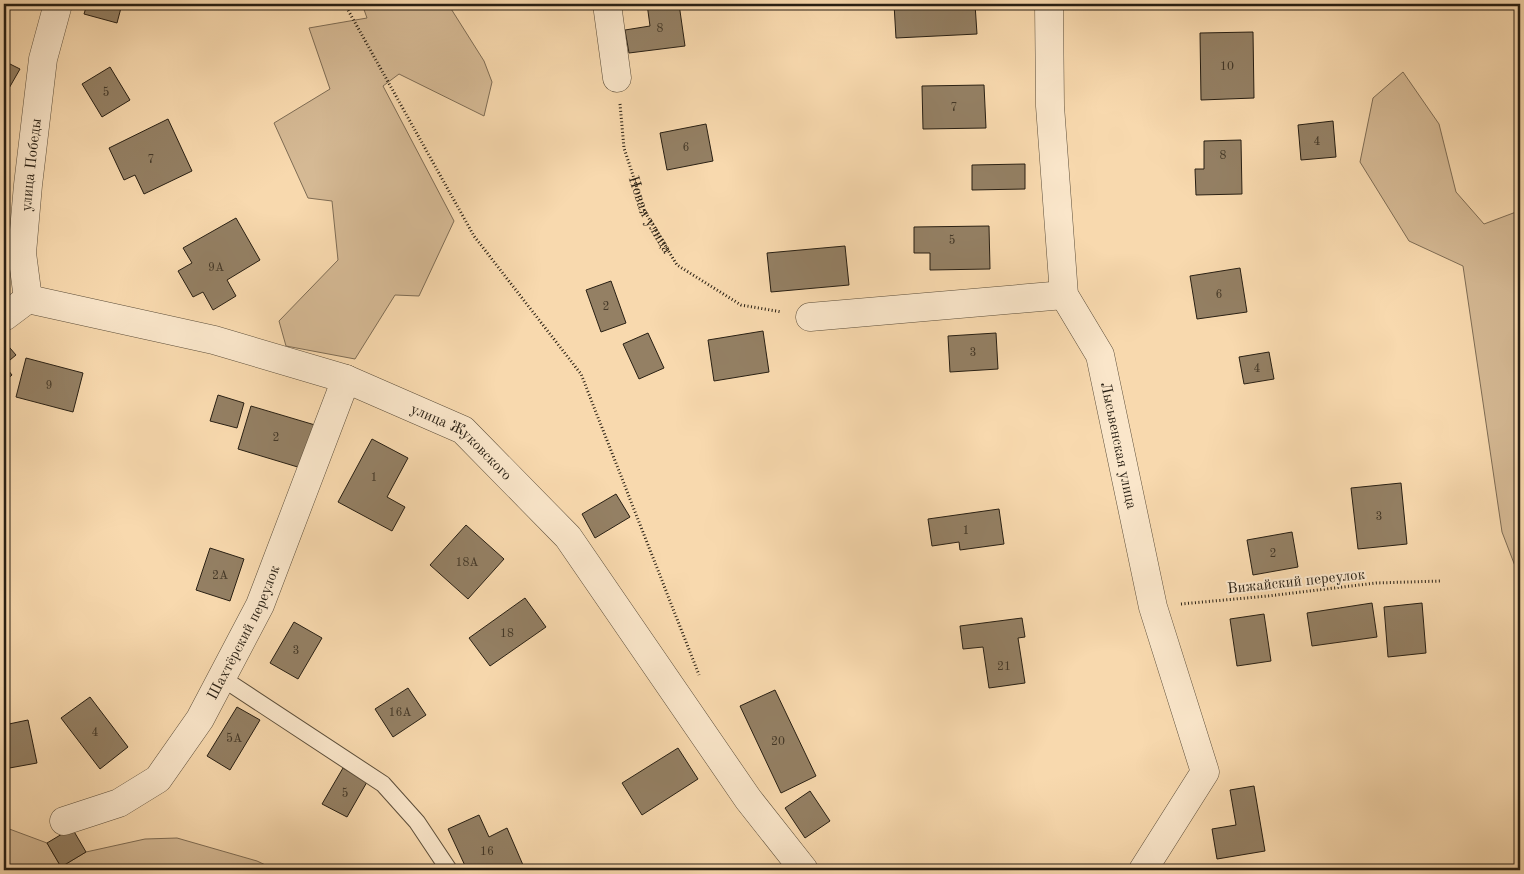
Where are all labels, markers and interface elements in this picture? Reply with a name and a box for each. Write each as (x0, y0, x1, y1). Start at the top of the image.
house number: 8 (657, 23, 664, 35)
house number: 10 (1220, 61, 1234, 73)
house number: 5 (103, 86, 110, 99)
house number: 7 (951, 102, 957, 114)
street label: улица Победы (20, 118, 45, 212)
house number: 4 (1314, 136, 1321, 148)
house number: 6 (683, 142, 690, 154)
house number: 8 (1220, 150, 1227, 162)
house number: 7 (148, 154, 154, 166)
street label: Новая улица (625, 174, 675, 257)
house number: 5 (949, 234, 956, 247)
house number: 9А (208, 262, 224, 274)
house number: 6 (1216, 289, 1223, 301)
house number: 2 (603, 301, 609, 313)
house number: 3 (970, 347, 976, 359)
house number: 4 (1254, 363, 1261, 375)
house number: 9 (46, 380, 52, 392)
street label: Лысьвенская улица (1097, 381, 1138, 511)
street label: улица Жуковского (408, 402, 514, 484)
house number: 2 (273, 432, 279, 444)
house number: 1 (371, 472, 377, 484)
house number: 3 (1376, 511, 1382, 523)
house number: 1 (963, 525, 969, 537)
house number: 2 (1270, 548, 1276, 560)
house number: 18А (455, 557, 479, 569)
street label: Шахтёрский переулок (206, 563, 284, 703)
street label: Вижайский переулок (1226, 568, 1366, 597)
house number: 2А (212, 570, 228, 582)
house number: 18 (500, 628, 514, 640)
house number: 3 (293, 645, 299, 657)
house number: 21 (997, 661, 1011, 673)
house number: 16А (388, 707, 412, 719)
house number: 4 (92, 727, 99, 739)
house number: 5А (226, 732, 242, 745)
house number: 20 (771, 736, 785, 748)
house number: 5 (342, 787, 349, 800)
house number: 16 (480, 846, 494, 858)

